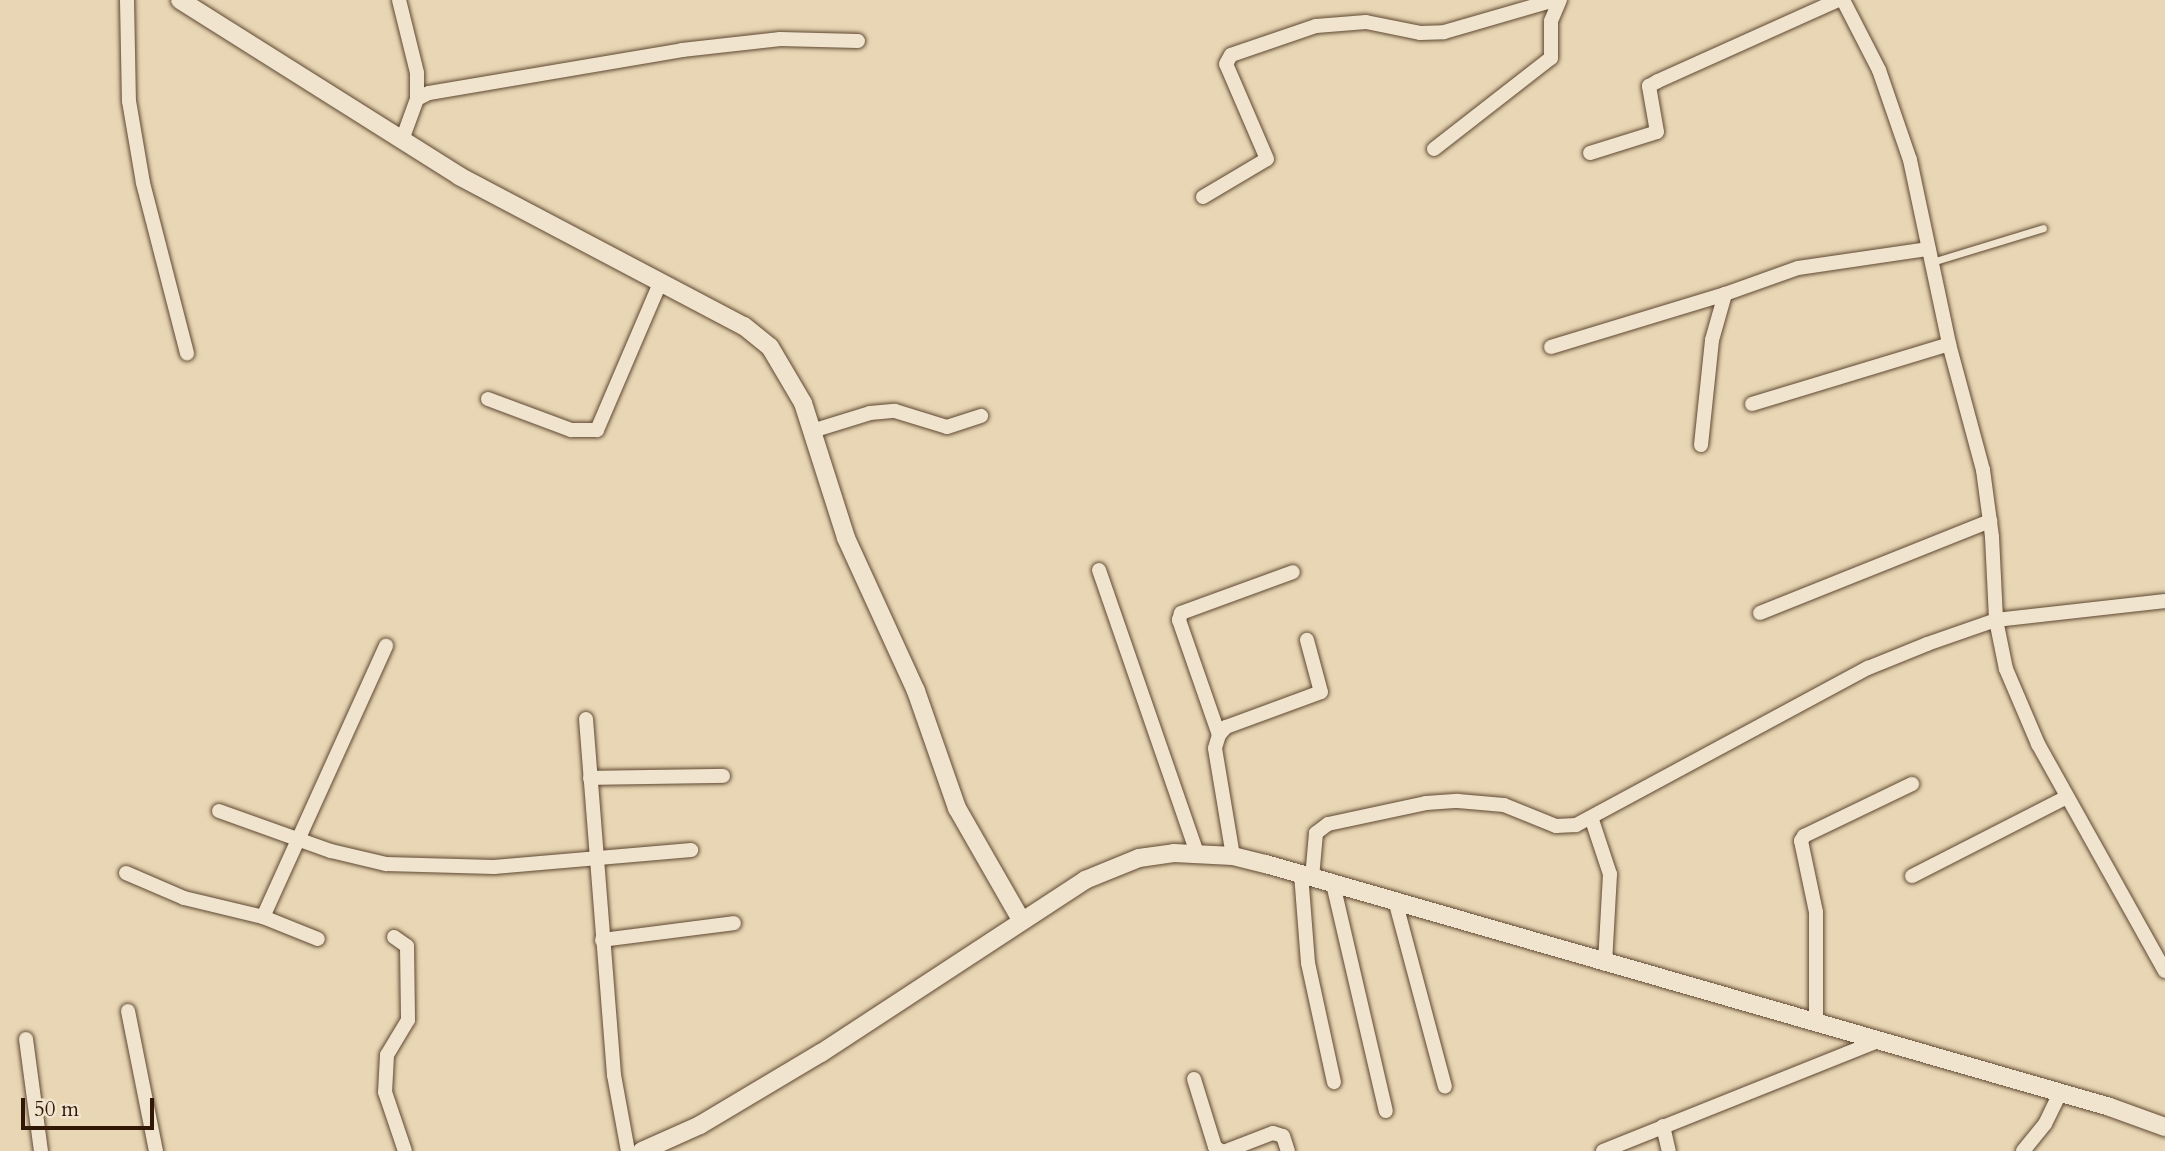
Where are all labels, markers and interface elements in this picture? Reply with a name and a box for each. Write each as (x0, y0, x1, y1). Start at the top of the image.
scale bar (24, 1084, 158, 1128)
text: 50 m (34, 1095, 79, 1124)

